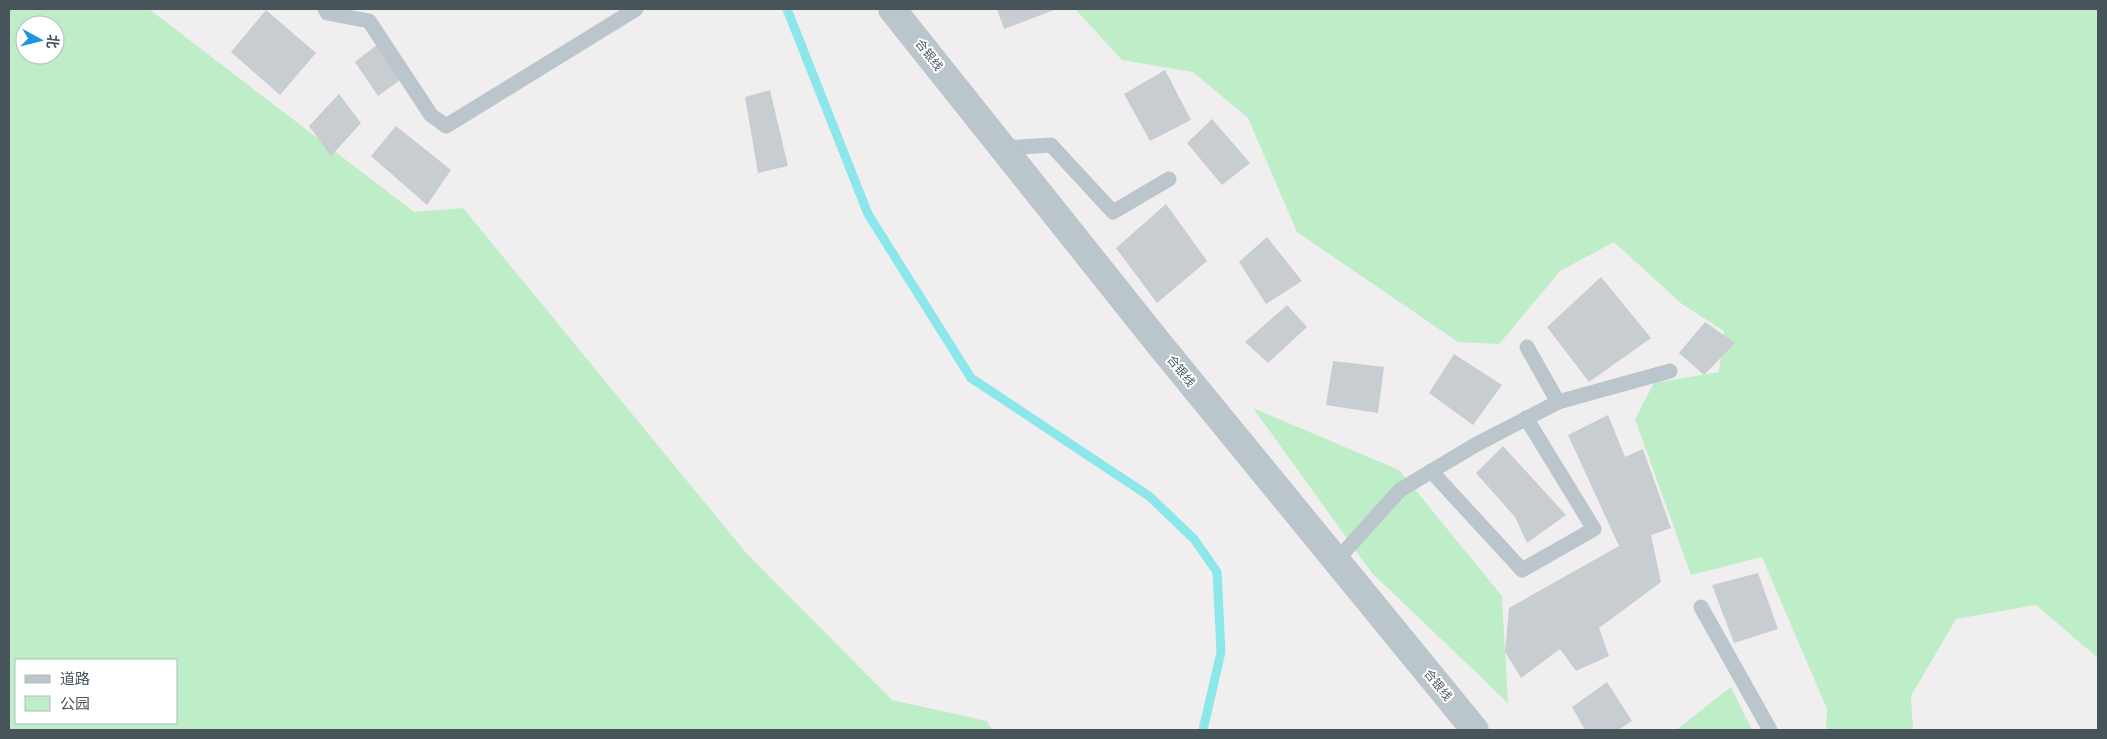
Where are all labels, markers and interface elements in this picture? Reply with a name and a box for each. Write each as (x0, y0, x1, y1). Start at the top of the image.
north arrow (15, 15, 65, 65)
text: 北 (44, 34, 62, 50)
street label: 合银线 (912, 37, 946, 73)
street label: 合银线 (1164, 353, 1198, 389)
legend (15, 659, 178, 724)
street label: 合银线 (1421, 667, 1455, 703)
text: 道路 (60, 670, 90, 688)
text: 公园 (60, 695, 90, 713)

